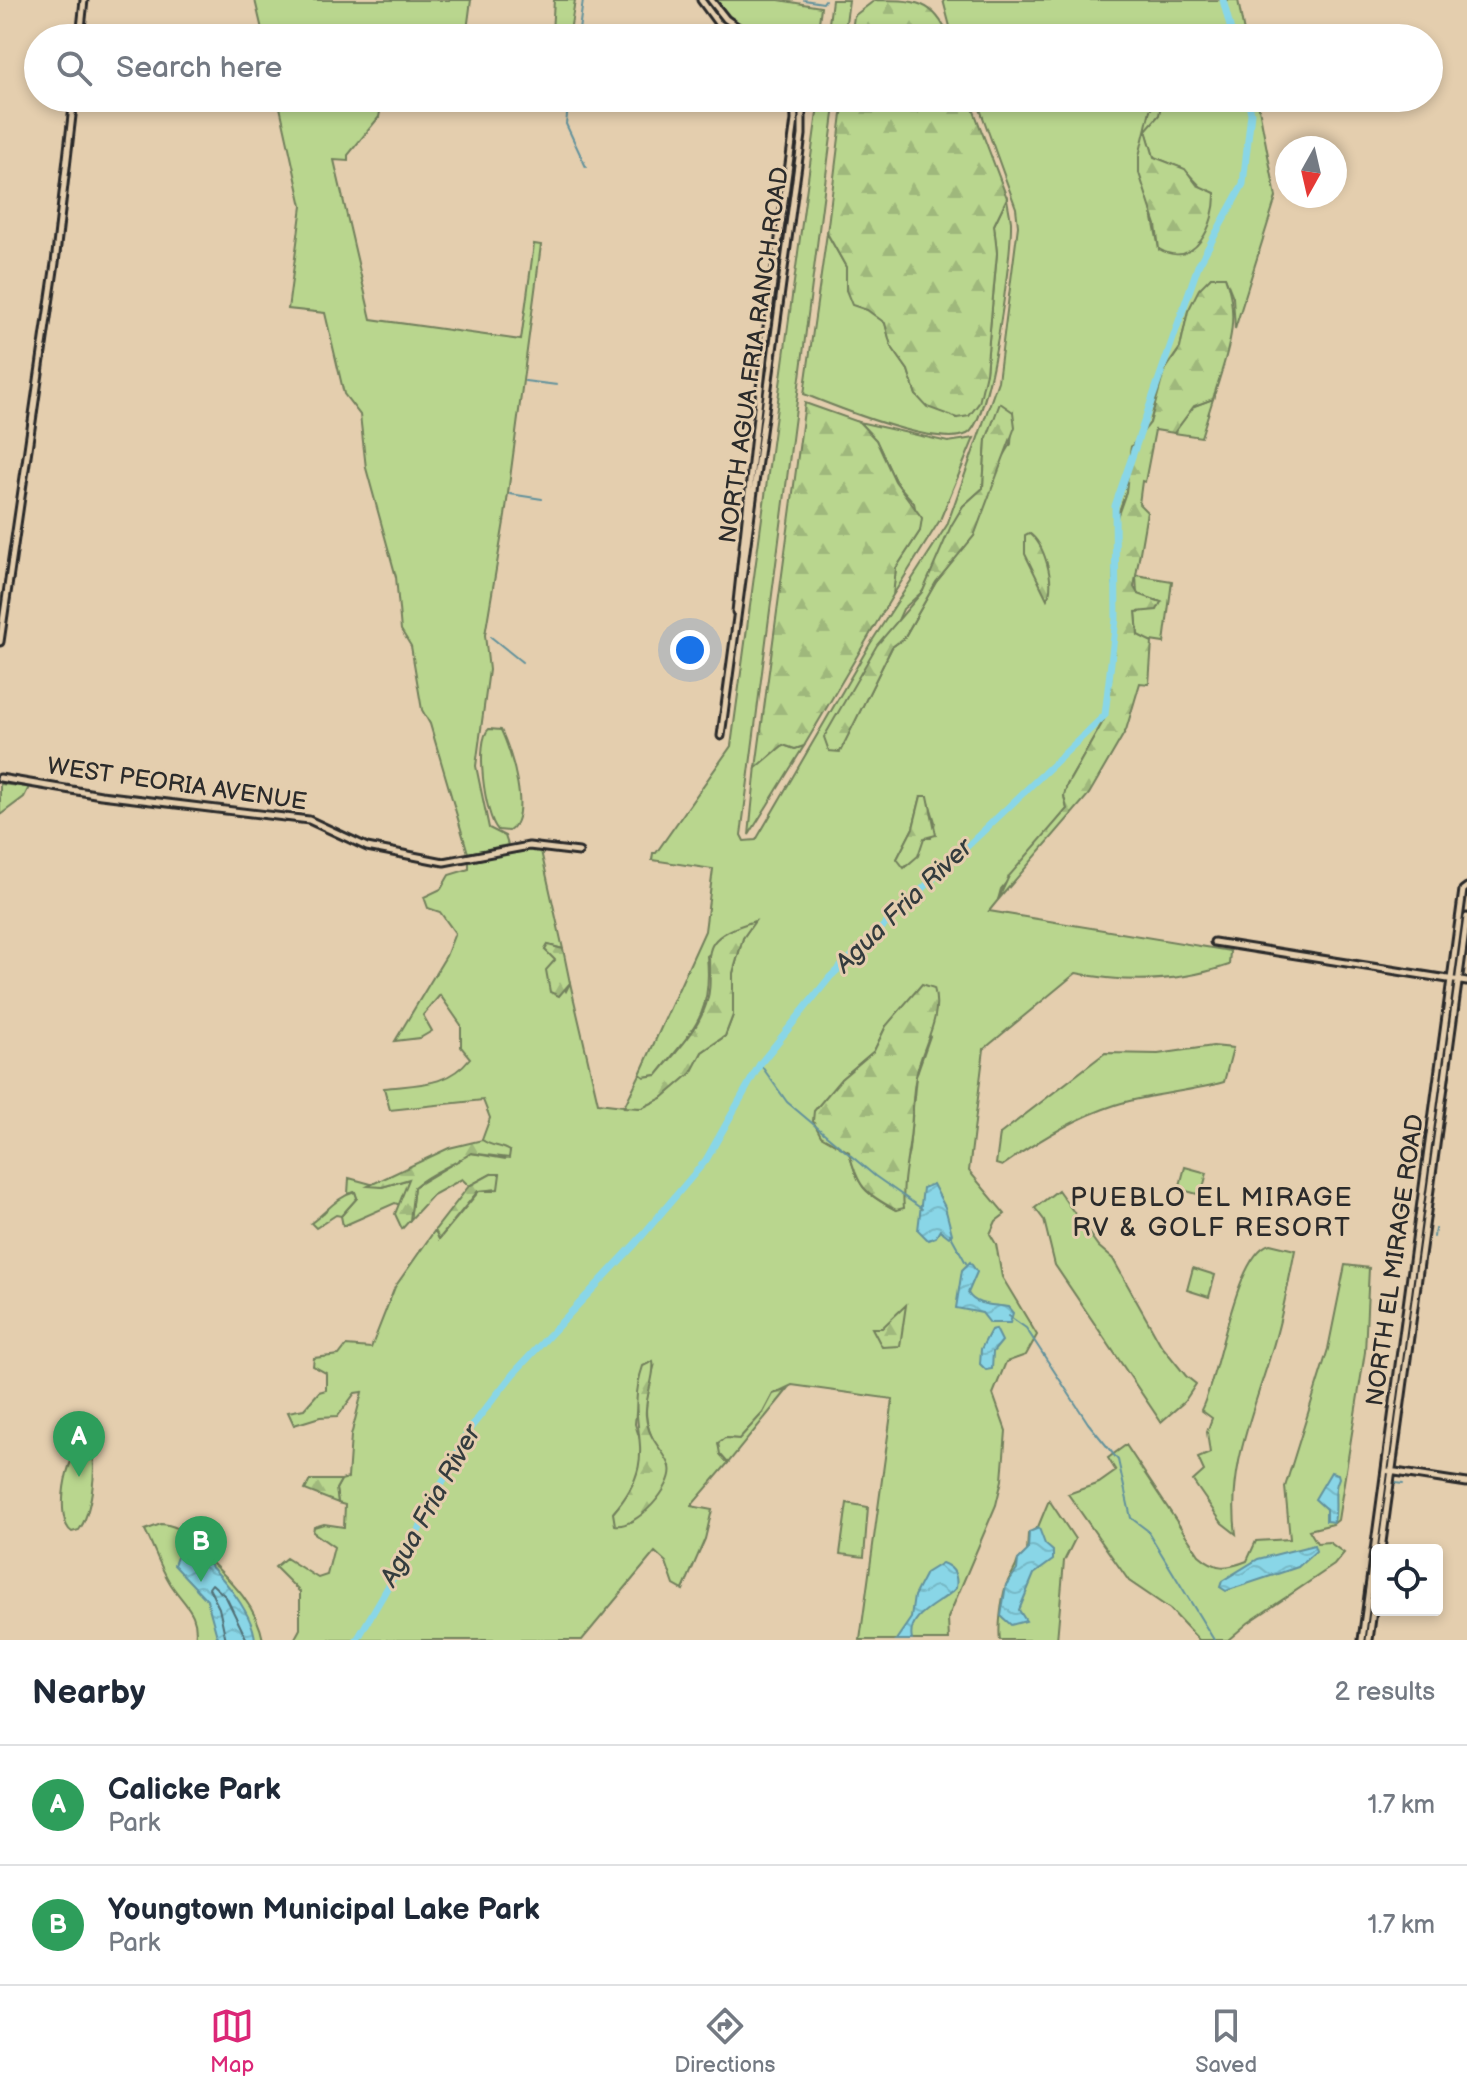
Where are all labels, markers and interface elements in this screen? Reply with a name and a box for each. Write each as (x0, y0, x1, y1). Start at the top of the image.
search box (24, 24, 1443, 112)
icon: search (52, 46, 96, 90)
text: Search here (116, 50, 282, 86)
north arrow (1275, 136, 1347, 208)
street label: NORTH AGUA FRIA RANCH ROAD (713, 165, 795, 545)
your location (670, 630, 710, 670)
street label: WEST PEORIA AVENUE (45, 751, 309, 817)
water label: Agua Fria River (827, 831, 980, 981)
street label: NORTH EL MIRAGE ROAD (1360, 1112, 1430, 1408)
district label: PUEBLO EL MIRAGE RV & GOLF RESORT (1070, 1183, 1354, 1244)
pin: A (53, 1411, 105, 1477)
water label: Agua Fria River (373, 1419, 489, 1594)
pin: B (175, 1516, 227, 1582)
map controls (1371, 1544, 1443, 1616)
button: locate (1371, 1544, 1443, 1616)
text: Nearby (32, 1672, 146, 1713)
text: 2 results (1335, 1677, 1435, 1708)
text: Calicke Park (108, 1772, 281, 1808)
text: A (50, 1790, 66, 1821)
text: 1.7 km (1367, 1790, 1435, 1821)
text: Park (108, 1808, 160, 1839)
text: Youngtown Municipal Lake Park (108, 1892, 540, 1928)
text: B (49, 1910, 67, 1941)
text: 1.7 km (1367, 1910, 1435, 1941)
text: Park (108, 1928, 160, 1959)
tab: Map (210, 2004, 254, 2079)
tab: Directions (674, 2004, 775, 2079)
tab: Saved (1195, 2004, 1257, 2079)

